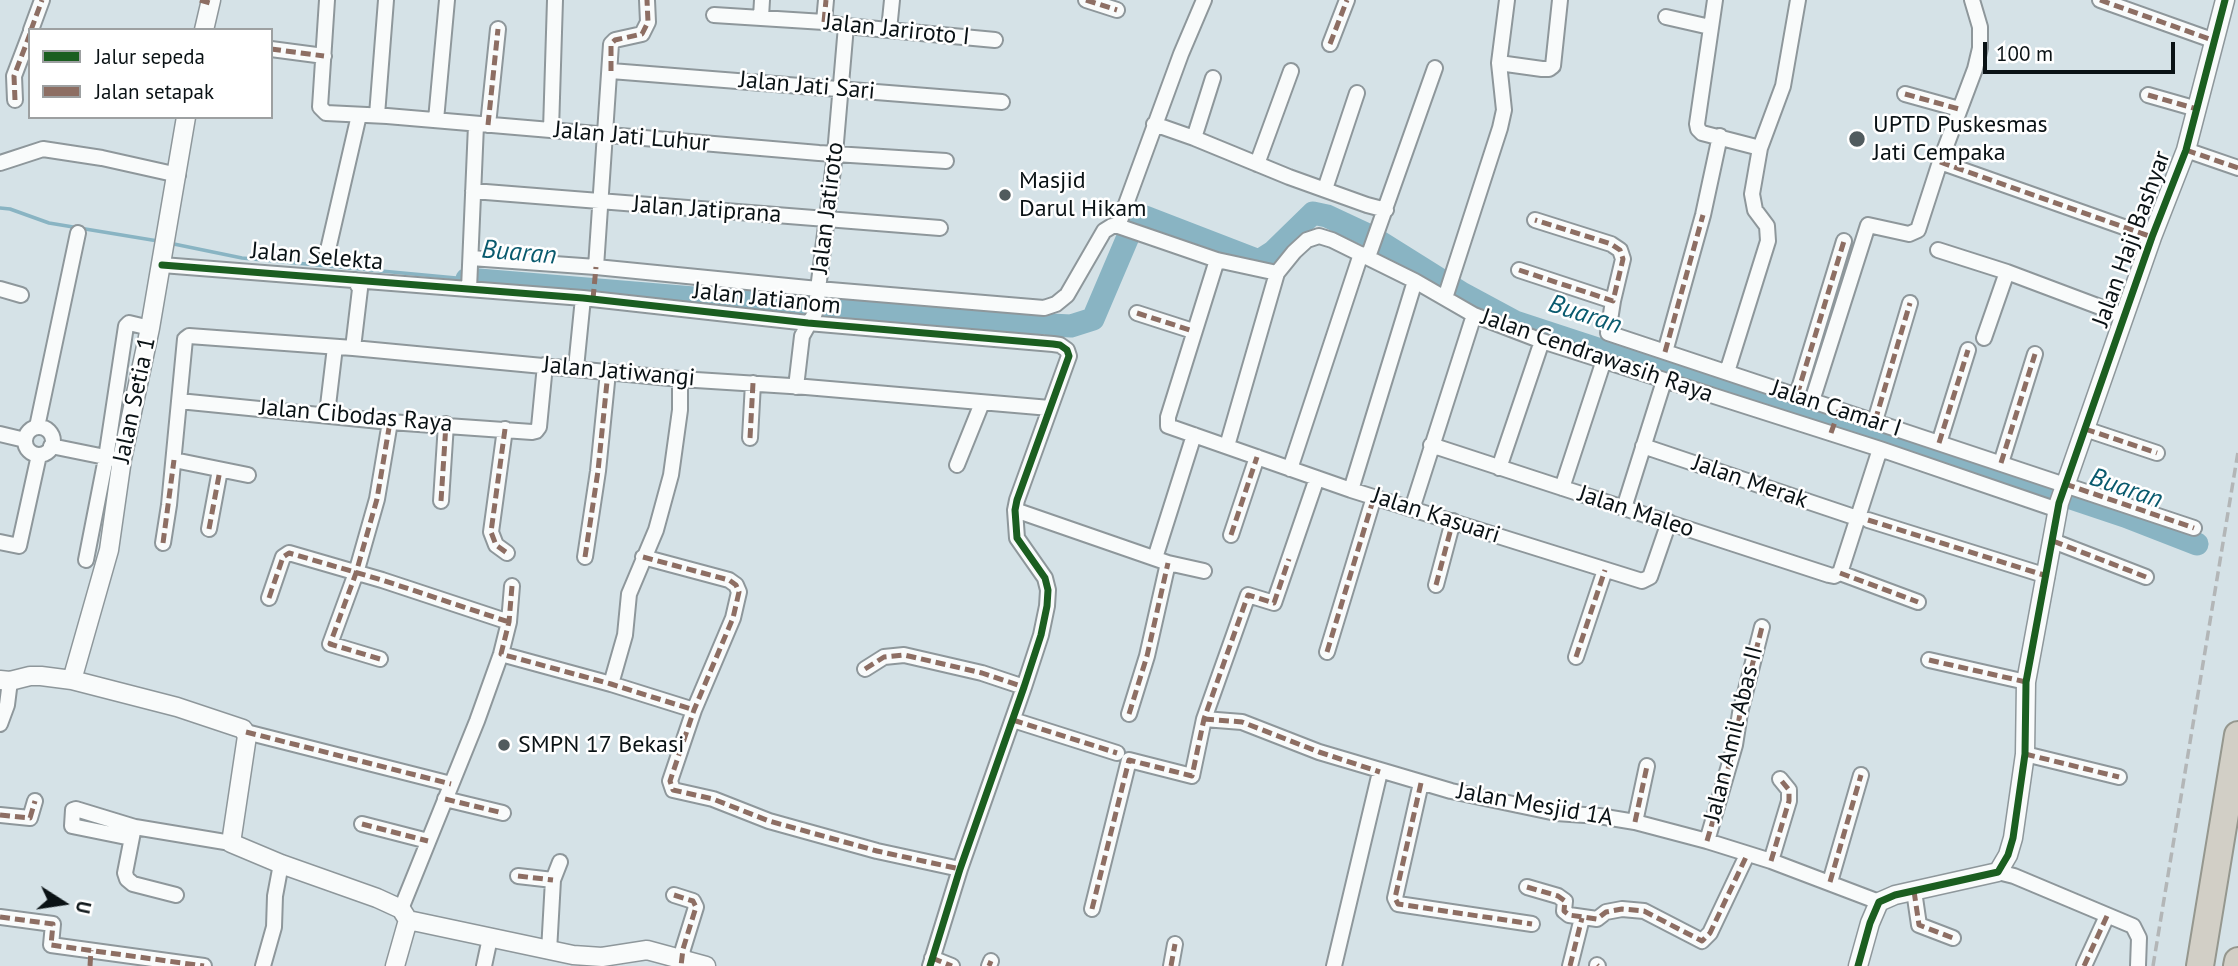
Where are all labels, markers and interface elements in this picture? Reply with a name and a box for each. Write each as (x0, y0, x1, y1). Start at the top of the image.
street label: Jalan Jariroto I (823, 8, 971, 52)
legend (28, 28, 273, 119)
scale bar (1986, 28, 2178, 72)
text: 100 m (1996, 40, 2053, 67)
text: Jalur sepeda (95, 43, 205, 70)
street label: Jalan Jati Sari (738, 66, 876, 106)
text: Jalan setapak (95, 78, 214, 105)
place label: UPTD Puskesmas Jati Cempaka (1873, 111, 2048, 167)
street label: Jalan Jati Luhur (553, 116, 711, 158)
marker: UPTD Puskesmas Jati Cempaka (1847, 129, 1867, 149)
street label: Jalan Jatiroto (806, 140, 850, 276)
street label: Jalan Haji Bashyar (2087, 147, 2177, 331)
place label: Masjid Darul Hikam (1019, 167, 1147, 223)
marker: Masjid Darul Hikam (997, 187, 1013, 203)
street label: Jalan Jatiprana (632, 190, 782, 230)
water label: Buaran (480, 234, 558, 272)
street label: Jalan Selekta (249, 237, 385, 277)
street label: Jalan Jatianom (692, 277, 842, 321)
water label: Buaran (1544, 289, 1626, 341)
street label: Jalan Cendrawasih Raya (1477, 303, 1717, 409)
street label: Jalan Setia 1 (108, 334, 162, 466)
street label: Jalan Jatiwangi (542, 351, 696, 393)
street label: Jalan Camar I (1767, 374, 1905, 444)
street label: Jalan Cibodas Raya (258, 393, 454, 439)
street label: Jalan Merak (1689, 449, 1811, 515)
water label: Buaran (2085, 462, 2167, 516)
street label: Jalan Maleo (1574, 480, 1698, 544)
street label: Jalan Kasuari (1368, 482, 1504, 550)
street label: Jalan Amil Abas II (1698, 643, 1770, 825)
place label: SMPN 17 Bekasi (518, 731, 684, 759)
marker: SMPN 17 Bekasi (496, 737, 512, 753)
street label: Jalan Mesjid 1A (1455, 777, 1615, 833)
north arrow (28, 868, 98, 938)
text: U (71, 899, 97, 916)

